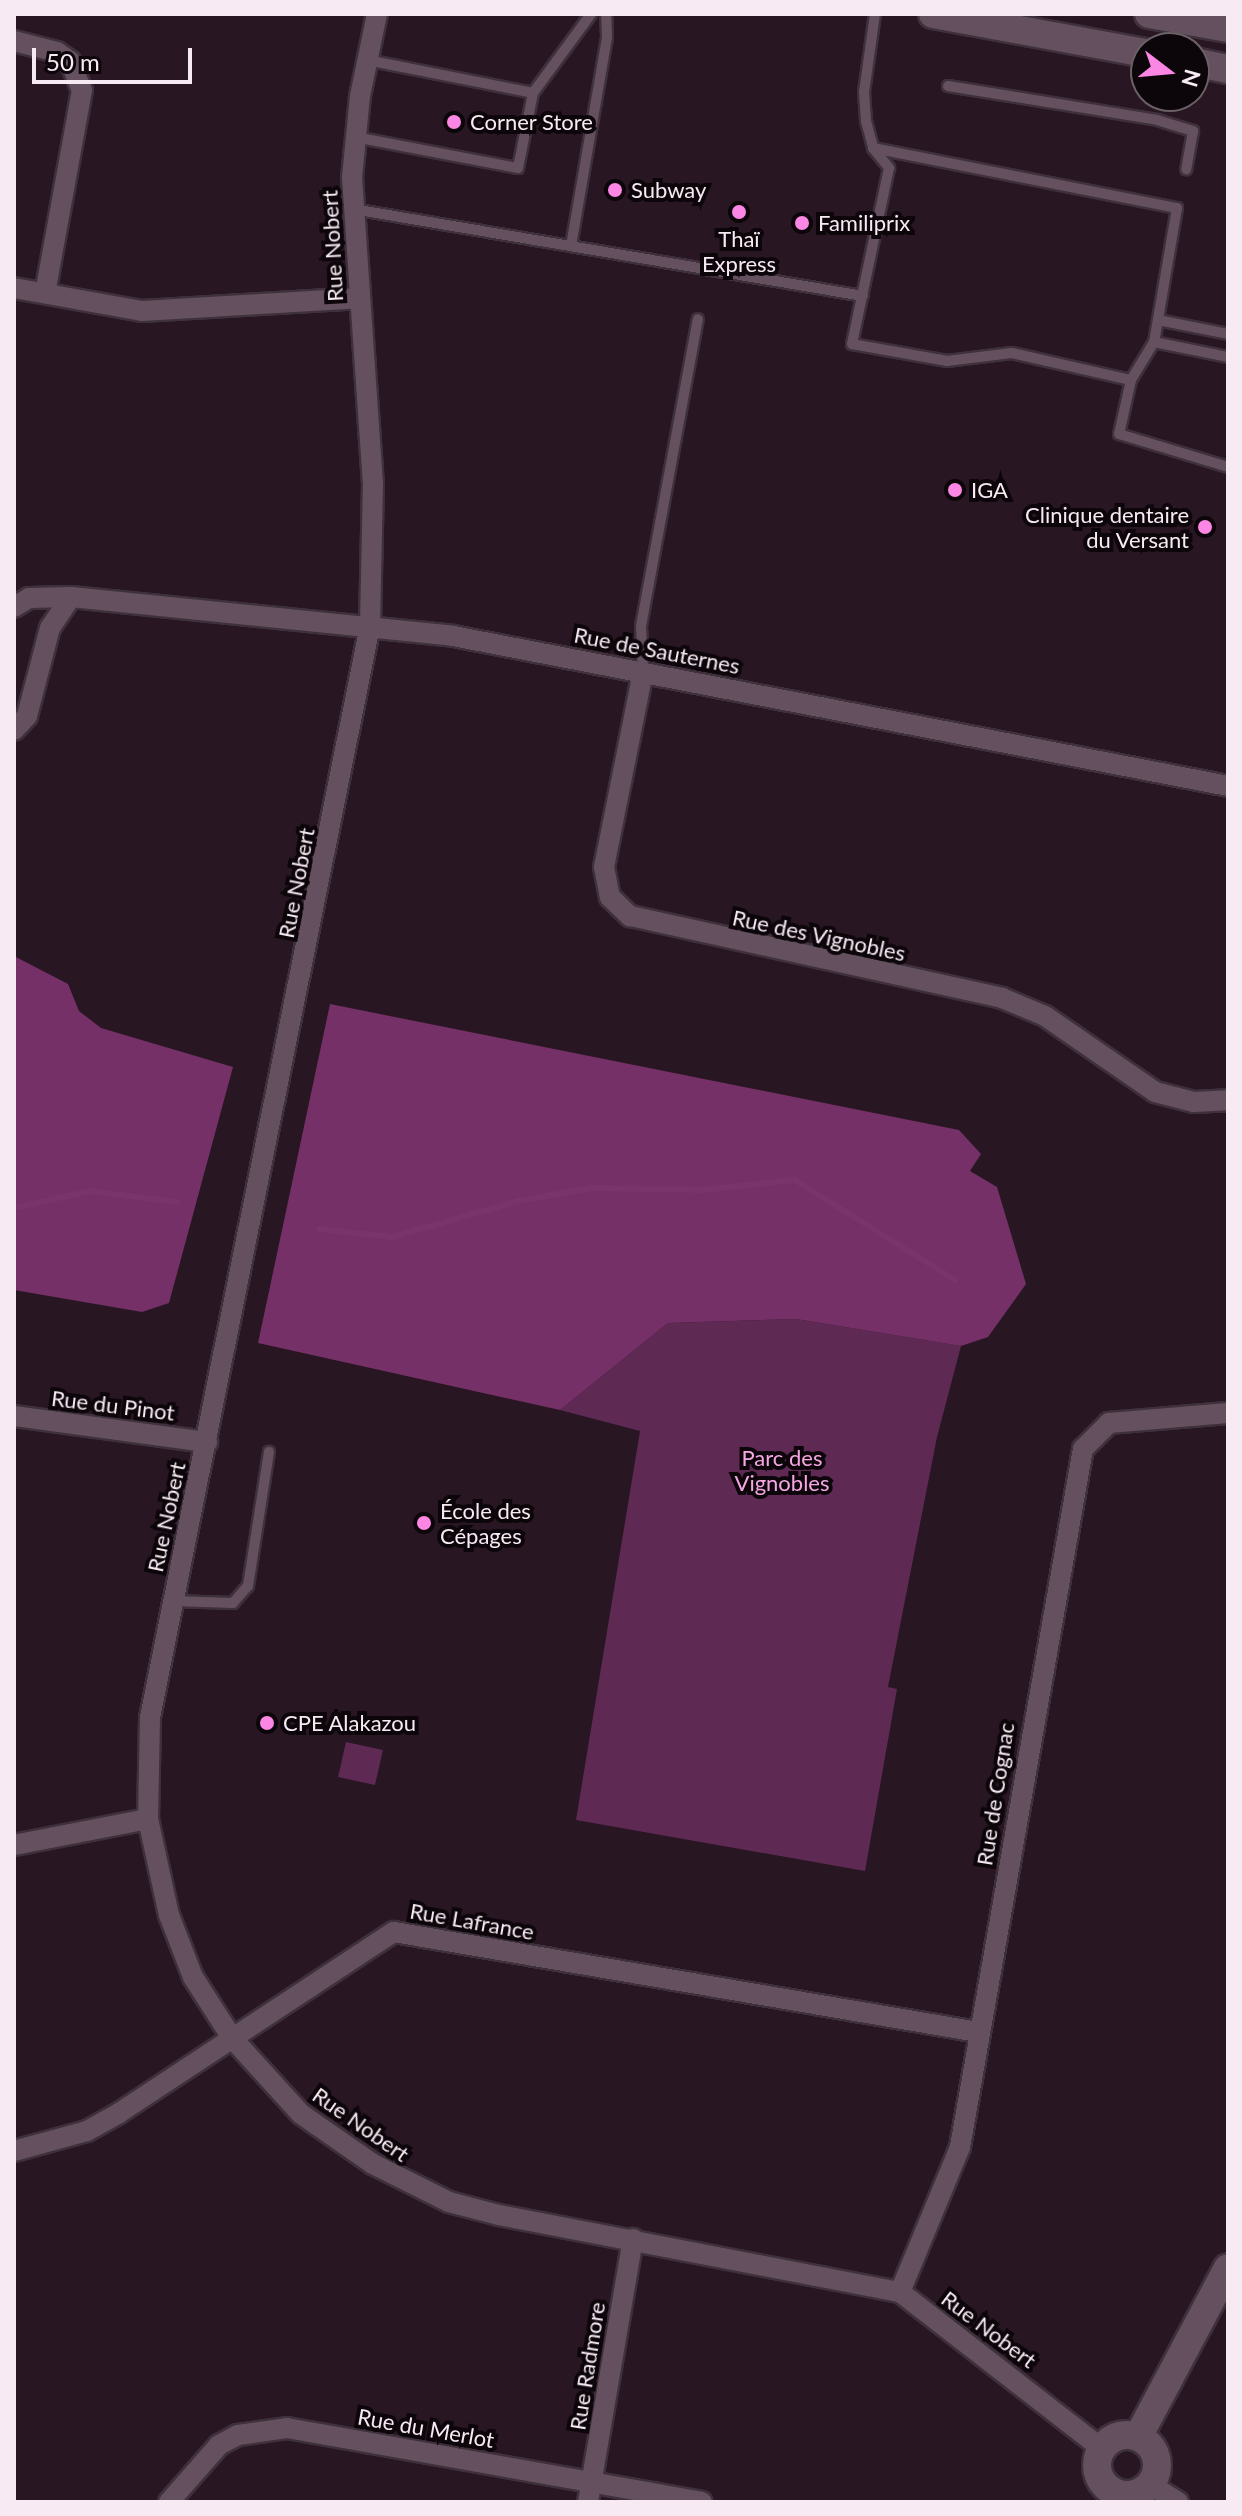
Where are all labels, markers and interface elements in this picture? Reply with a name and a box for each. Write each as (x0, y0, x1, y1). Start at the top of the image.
scale bar (36, 32, 196, 82)
north arrow (1130, 32, 1210, 112)
text: 50 m (46, 47, 100, 76)
text: N (1176, 66, 1207, 90)
place label: Corner Store (470, 109, 593, 135)
marker: Corner Store (445, 113, 463, 131)
place label: Subway (631, 177, 706, 203)
marker: Subway (606, 181, 624, 199)
street label: Rue Nobert (316, 190, 348, 302)
marker: Thaï Express (730, 203, 748, 221)
place label: Familiprix (818, 210, 910, 236)
marker: Familiprix (793, 214, 811, 232)
place label: Thaï Express (702, 225, 776, 276)
place label: IGA (971, 477, 1008, 503)
marker: IGA (946, 481, 964, 499)
place label: Clinique dentaire du Versant (1025, 501, 1189, 552)
marker: Clinique dentaire du Versant (1196, 518, 1214, 536)
street label: Rue de Sauternes (572, 621, 742, 679)
street label: Rue Nobert (272, 826, 320, 940)
street label: Rue des Vignobles (730, 904, 908, 966)
street label: Rue du Pinot (50, 1384, 176, 1426)
park label: Parc des Vignobles (734, 1444, 830, 1496)
street label: Rue Nobert (141, 1460, 191, 1574)
place label: École des Cépages (440, 1497, 531, 1548)
marker: École des Cépages (415, 1514, 433, 1532)
place label: CPE Alakazou (283, 1710, 417, 1736)
marker: CPE Alakazou (258, 1714, 276, 1732)
street label: Rue de Cognac (971, 1721, 1019, 1867)
street label: Rue Lafrance (408, 1897, 536, 1945)
street label: Rue Nobert (308, 2081, 414, 2167)
street label: Rue Nobert (936, 2285, 1042, 2373)
street label: Rue Radmore (564, 2300, 610, 2432)
street label: Rue du Merlot (356, 2403, 496, 2453)

